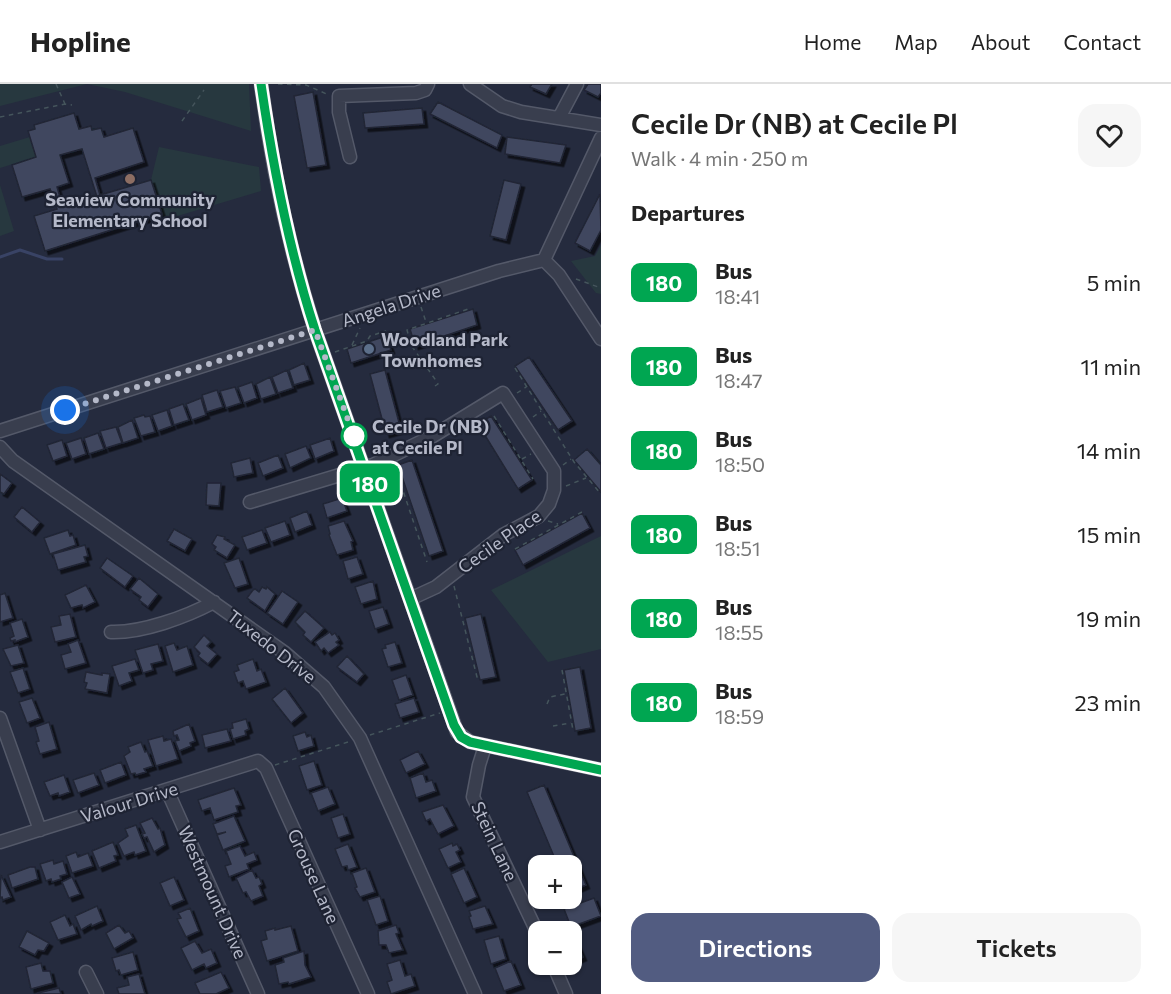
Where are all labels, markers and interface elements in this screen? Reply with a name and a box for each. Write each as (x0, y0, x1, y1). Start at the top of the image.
text: Hopline (30, 24, 131, 58)
text: Home (804, 29, 861, 54)
text: Map (894, 29, 938, 54)
text: About (971, 29, 1030, 54)
text: Contact (1063, 29, 1141, 54)
button: heart (1078, 104, 1141, 167)
text: Cecile Dr (NB) at Cecile Pl (631, 106, 958, 140)
text: Walk · 4 min · 250 m (631, 146, 808, 170)
marker: Seaview Community Elementary School (123, 172, 137, 186)
place label: Seaview Community Elementary School (45, 188, 215, 231)
text: Departures (631, 199, 745, 226)
text: Bus (715, 257, 752, 284)
text: 5 min (1087, 269, 1141, 296)
text: 180 (646, 270, 682, 295)
street label: Angela Drive (339, 279, 443, 331)
text: 18:41 (715, 284, 760, 308)
place label: Woodland Park Townhomes (381, 328, 509, 371)
text: Bus (715, 341, 752, 368)
marker: Woodland Park Townhomes (362, 342, 376, 356)
text: 11 min (1081, 353, 1141, 380)
text: 180 (646, 354, 682, 379)
text: 18:47 (715, 368, 763, 392)
your location (50, 395, 80, 425)
place label: Cecile Dr (NB) at Cecile Pl (372, 415, 489, 458)
marker: Cecile Dr (NB) at Cecile Pl (341, 423, 367, 449)
text: Bus (715, 425, 752, 452)
text: 14 min (1077, 437, 1141, 464)
text: 180 (646, 438, 682, 463)
text: 18:50 (715, 452, 765, 476)
line badge: 180 (336, 464, 404, 502)
text: 180 (352, 471, 388, 496)
street label: Cecile Place (453, 504, 545, 578)
text: Bus (715, 509, 752, 536)
text: 15 min (1077, 521, 1141, 548)
text: 180 (646, 522, 682, 547)
text: 18:51 (715, 536, 760, 560)
text: Bus (715, 593, 752, 620)
street label: Tuxedo Drive (223, 604, 321, 688)
text: 19 min (1077, 605, 1141, 632)
text: 180 (646, 606, 682, 631)
text: 18:55 (715, 620, 763, 644)
text: Bus (715, 677, 752, 704)
text: 23 min (1075, 689, 1141, 716)
text: 180 (646, 690, 682, 715)
text: 18:59 (715, 704, 764, 728)
street label: Valour Drive (78, 777, 180, 827)
street label: Stein Lane (467, 798, 523, 884)
street label: Westmount Drive (174, 822, 252, 962)
street label: Grouse Lane (283, 825, 345, 927)
map controls (528, 855, 582, 975)
button: + (528, 855, 582, 909)
button: Directions (631, 913, 880, 982)
button: Tickets (892, 913, 1141, 982)
button: − (528, 921, 582, 975)

